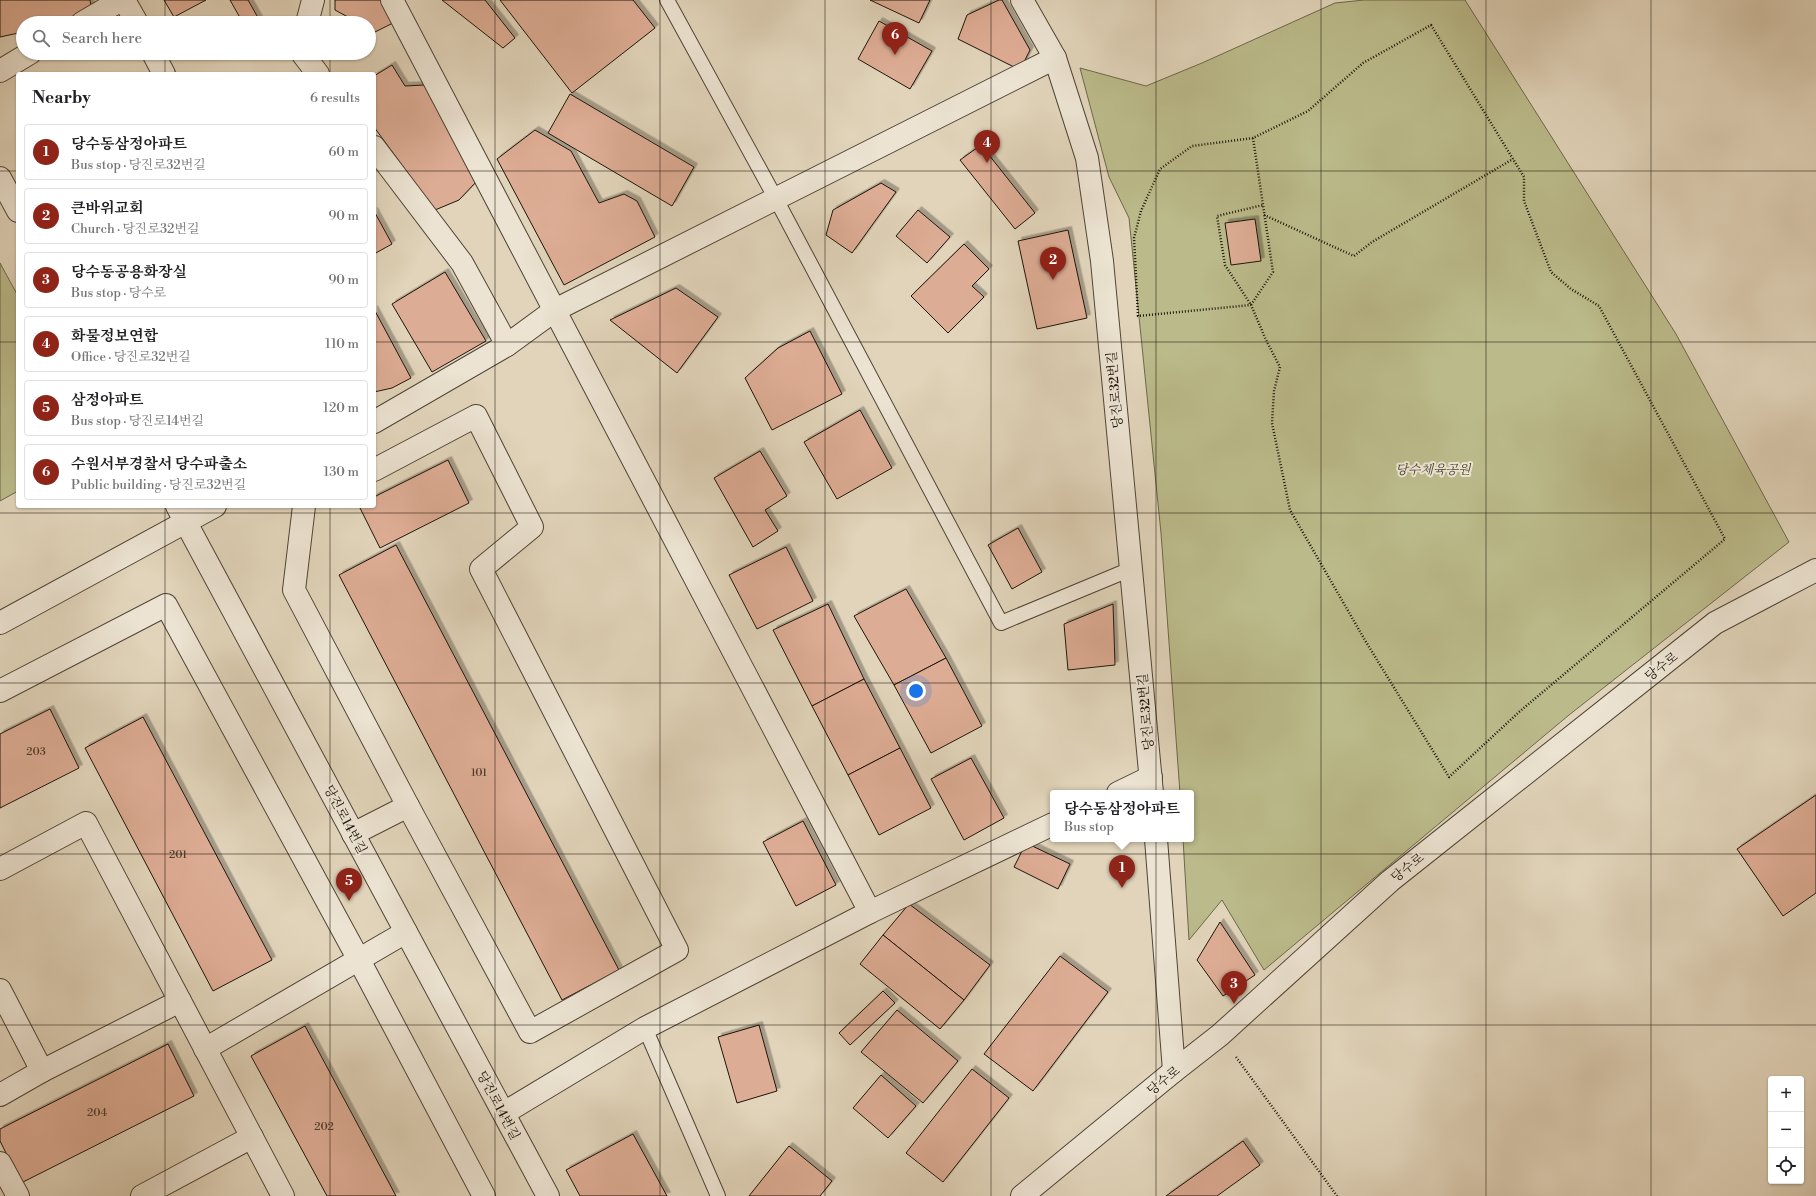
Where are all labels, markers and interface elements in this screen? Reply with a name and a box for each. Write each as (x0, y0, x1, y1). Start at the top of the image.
search box (16, 16, 376, 60)
pin: 6 (882, 22, 908, 55)
icon: search (30, 27, 52, 49)
text: Search here (62, 29, 142, 48)
text: Nearby (32, 87, 91, 109)
text: 6 results (310, 90, 360, 106)
pin: 4 (974, 130, 1000, 163)
text: 당수동삼정아파트 (71, 135, 187, 154)
text: 1 (43, 144, 49, 160)
text: 60 m (328, 144, 359, 160)
text: Bus stop · 당진로32번길 (71, 157, 206, 173)
text: 큰바위교회 (71, 199, 143, 218)
text: 2 (42, 208, 50, 224)
text: 90 m (328, 208, 359, 224)
text: Church · 당진로32번길 (71, 221, 200, 237)
pin: 2 (1040, 247, 1066, 280)
text: 당수동공용화장실 (71, 263, 187, 282)
text: 3 (42, 272, 50, 288)
text: 90 m (328, 272, 359, 288)
text: Bus stop · 당수로 (71, 285, 166, 301)
text: 화물정보연합 (71, 327, 158, 346)
text: 4 (42, 336, 50, 352)
text: 110 m (325, 336, 359, 352)
text: Office · 당진로32번길 (71, 349, 191, 365)
street label: 당진로32번길 (1104, 351, 1126, 429)
text: 삼정아파트 (71, 391, 143, 410)
text: 5 (42, 400, 50, 416)
text: 120 m (323, 400, 359, 416)
text: Bus stop · 당진로14번길 (71, 413, 204, 429)
text: 수원서부경찰서 당수파출소 (71, 455, 247, 474)
park label: 당수체육공원 (1395, 462, 1472, 478)
text: 6 (42, 464, 50, 480)
text: 130 m (324, 464, 359, 480)
text: Public building · 당진로32번길 (71, 477, 246, 493)
street label: 당수로 (1642, 649, 1682, 685)
street label: 당진로32번길 (1135, 673, 1157, 751)
your location (906, 681, 926, 701)
house number: 203 (26, 745, 46, 759)
house number: 101 (471, 766, 487, 780)
street label: 당진로14번길 (320, 782, 370, 857)
popup (1050, 790, 1194, 842)
text: 당수동삼정아파트 (1064, 800, 1180, 819)
text: Bus stop (1064, 819, 1114, 835)
house number: 201 (169, 848, 187, 862)
street label: 당수로 (1388, 849, 1428, 886)
pin: 1 (1109, 855, 1135, 888)
pin: 5 (336, 868, 362, 901)
pin: 3 (1221, 971, 1247, 1004)
street label: 당수로 (1144, 1062, 1184, 1099)
street label: 당진로14번길 (473, 1068, 523, 1143)
map controls (1768, 1076, 1804, 1184)
button: + (1768, 1076, 1804, 1112)
house number: 204 (87, 1106, 108, 1120)
button: − (1768, 1112, 1804, 1148)
house number: 202 (314, 1120, 334, 1134)
button: locate (1768, 1148, 1804, 1184)

